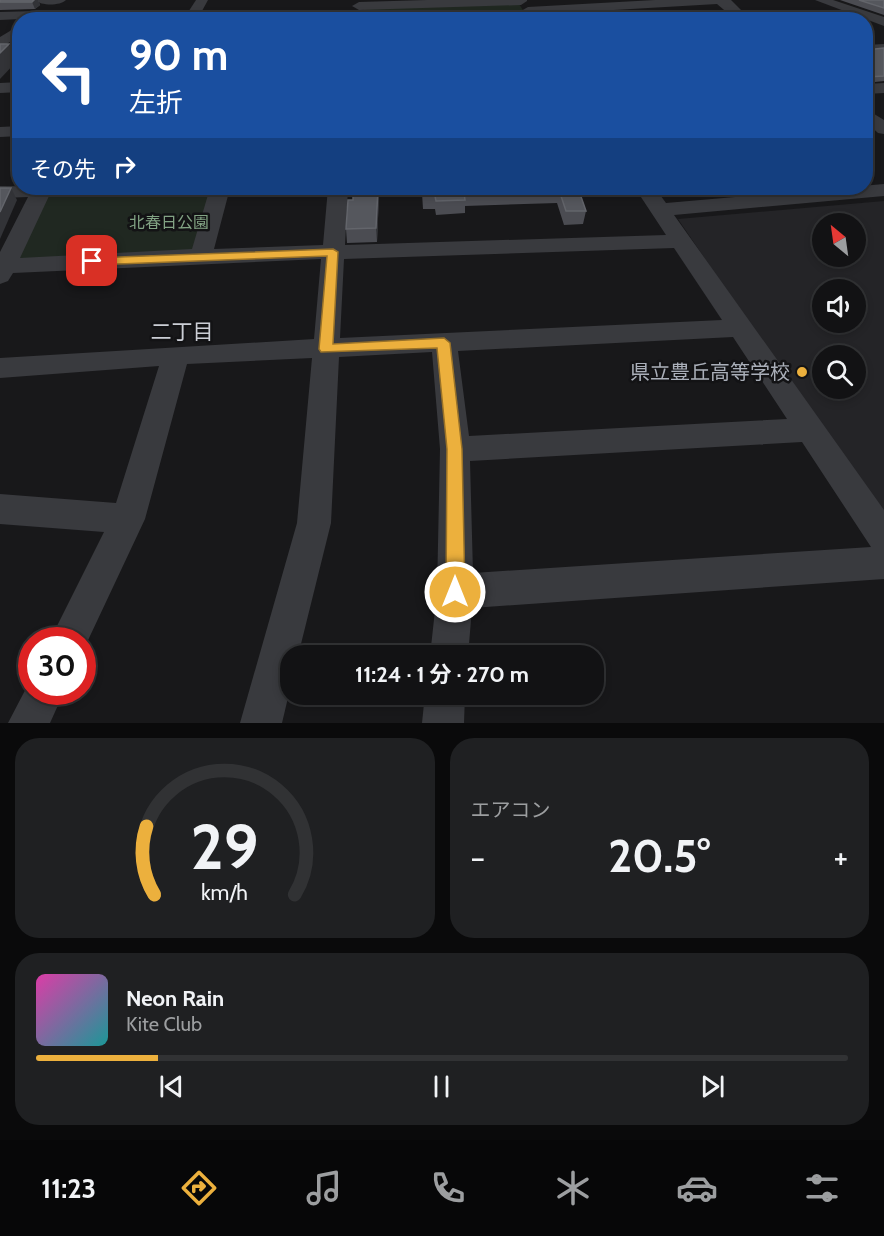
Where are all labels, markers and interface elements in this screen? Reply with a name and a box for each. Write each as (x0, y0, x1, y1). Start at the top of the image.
text: 90 m (129, 29, 228, 81)
icon: left (30, 36, 108, 114)
text: 左折 (129, 86, 183, 119)
icon: right (108, 150, 141, 183)
text: その先 (30, 156, 96, 183)
park label: 北春日公園 (129, 213, 209, 232)
north arrow (812, 213, 866, 267)
map controls (812, 213, 866, 399)
pin (66, 235, 117, 286)
icon: arrive (75, 244, 108, 277)
button: sound (812, 279, 866, 333)
district label: 二丁目 (151, 319, 214, 344)
button: search (812, 345, 866, 399)
place label: 県立豊丘高等学校 (630, 360, 790, 384)
marker: 県立豊丘高等学校 (795, 365, 809, 379)
position arrow (423, 560, 487, 624)
speed limit sign: 30 (18, 627, 96, 705)
text: 11:24 · 1 分 · 270 m (355, 661, 529, 688)
text: エアコン (471, 798, 551, 822)
text: 29 (191, 809, 259, 885)
text: 20.5° (608, 829, 710, 883)
text: − (471, 837, 485, 877)
text: + (833, 837, 848, 877)
text: km/h (201, 879, 248, 905)
text: Neon Rain (126, 985, 224, 1012)
text: Kite Club (126, 1012, 202, 1036)
icon: previous (155, 1070, 188, 1103)
icon: pause (425, 1070, 458, 1103)
icon: next (696, 1070, 729, 1103)
icon: directions (178, 1167, 220, 1209)
icon: music (303, 1167, 345, 1209)
icon: phone (427, 1167, 469, 1209)
icon: climate (552, 1167, 594, 1209)
icon: car (676, 1167, 718, 1209)
icon: filters (801, 1167, 843, 1209)
text: 11:23 (41, 1172, 96, 1205)

